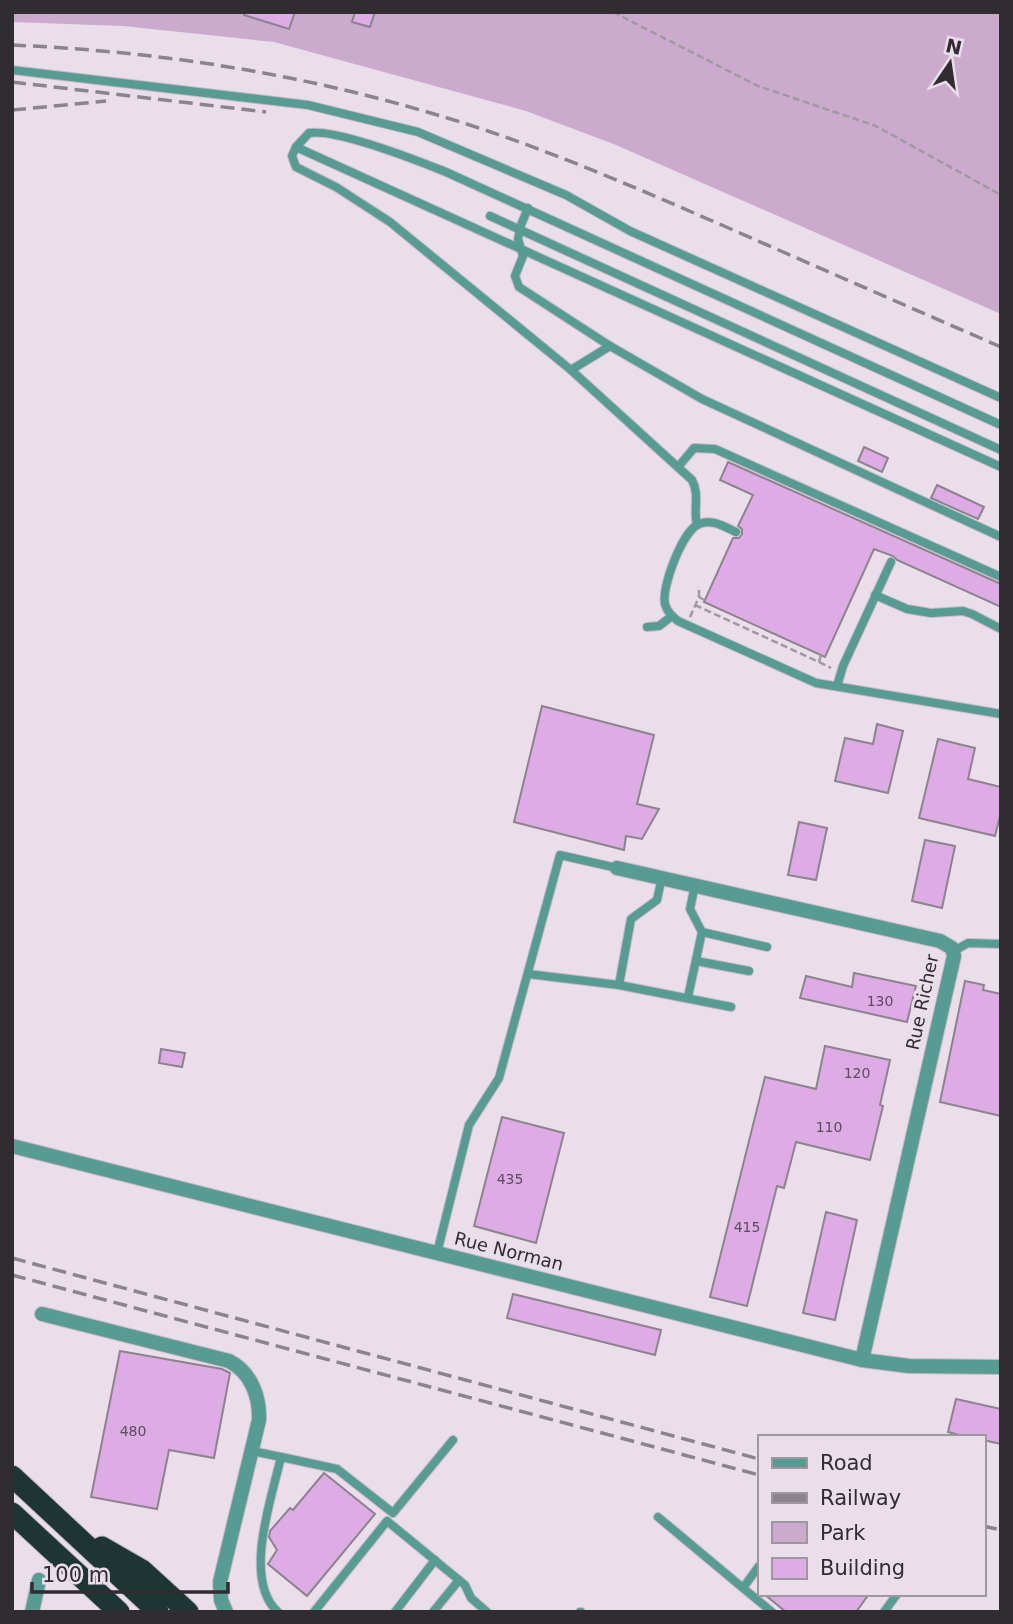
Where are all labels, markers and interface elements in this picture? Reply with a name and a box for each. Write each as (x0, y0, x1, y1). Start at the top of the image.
north arrow (915, 28, 985, 98)
text: N (944, 34, 964, 59)
street label: Rue Richer (902, 952, 942, 1052)
house number: 130 (867, 993, 893, 1009)
house number: 120 (844, 1065, 870, 1081)
house number: 110 (816, 1119, 842, 1135)
house number: 435 (497, 1171, 523, 1187)
house number: 415 (734, 1219, 760, 1235)
street label: Rue Norman (452, 1227, 566, 1275)
house number: 480 (120, 1423, 146, 1439)
legend (758, 1435, 985, 1596)
text: Road (820, 1451, 873, 1475)
text: Railway (820, 1486, 901, 1510)
text: Park (820, 1521, 866, 1545)
scale bar (32, 1550, 228, 1594)
text: Building (820, 1556, 905, 1580)
text: 100 m (42, 1563, 109, 1587)

